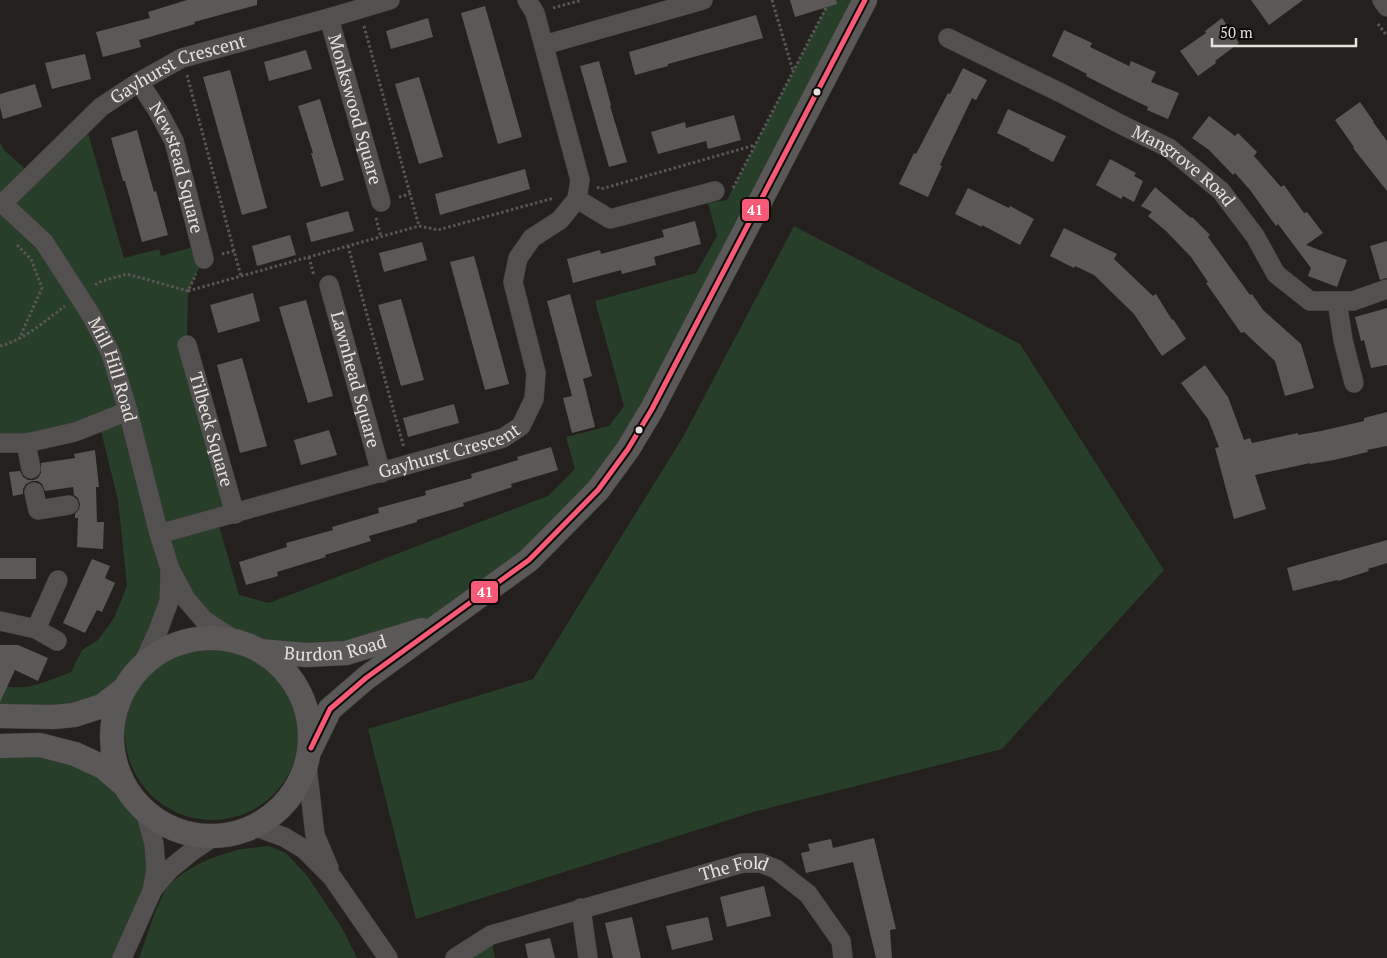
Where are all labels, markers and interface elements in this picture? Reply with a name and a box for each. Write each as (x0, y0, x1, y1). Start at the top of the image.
scale bar (1212, 15, 1356, 47)
text: 50 m (1220, 22, 1253, 42)
street label: Gayhurst Crescent (105, 28, 249, 109)
street label: Monkswood Square (323, 31, 388, 187)
unlabelled marker (812, 87, 822, 97)
street label: Newstead Square (144, 97, 210, 236)
street label: Mangrove Road (1128, 119, 1241, 211)
line badge: 41 (741, 198, 770, 222)
text: 41 (747, 200, 763, 219)
street label: Lawnhead Square (326, 308, 386, 450)
street label: Mill Hill Road (83, 313, 143, 424)
street label: Tilbeck Square (184, 369, 240, 489)
street label: Gayhurst Crescent (376, 417, 525, 483)
unlabelled marker (634, 425, 644, 435)
line badge: 41 (470, 580, 499, 604)
text: 41 (477, 582, 493, 601)
street label: Burdon Road (283, 629, 389, 666)
street label: The Fold (696, 850, 773, 886)

